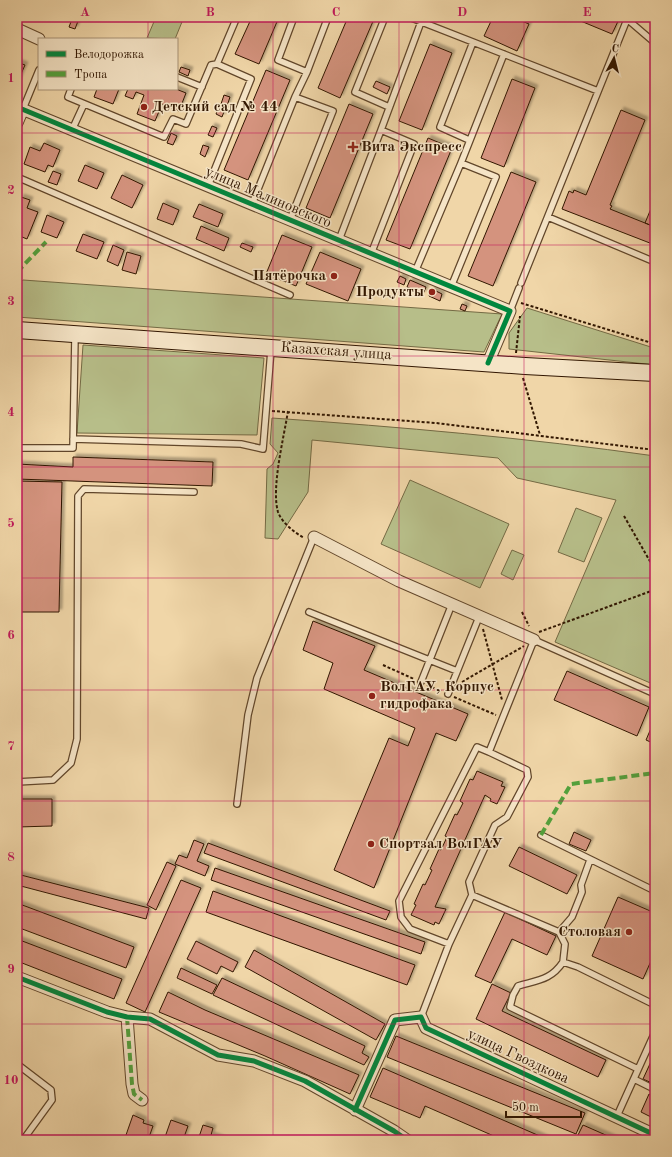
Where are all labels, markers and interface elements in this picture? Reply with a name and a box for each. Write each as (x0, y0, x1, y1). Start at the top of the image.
text: A (80, 6, 90, 19)
text: B (205, 6, 215, 19)
text: C (332, 6, 340, 19)
text: D (457, 6, 467, 19)
text: E (583, 6, 592, 19)
legend (38, 38, 178, 90)
north arrow (594, 38, 634, 78)
text: С (611, 44, 619, 55)
text: Велодорожка (74, 49, 144, 61)
text: Тропа (74, 69, 107, 81)
text: 1 (7, 72, 15, 85)
place label: Детский сад № 44 (152, 100, 278, 115)
marker: Детский сад № 44 (139, 102, 149, 112)
place label: Вита Экспресс (361, 140, 462, 155)
marker: Вита Экспресс (348, 142, 358, 152)
street label: улица Малиновского (203, 165, 333, 231)
text: 2 (7, 184, 15, 197)
place label: Пятёрочка (252, 269, 326, 284)
marker: Пятёрочка (329, 271, 339, 281)
place label: Продукты (356, 285, 424, 300)
marker: Продукты (427, 287, 437, 297)
text: 3 (7, 295, 15, 308)
street label: Казахская улица (280, 341, 393, 363)
text: 4 (7, 406, 15, 419)
text: 5 (7, 517, 15, 530)
text: 6 (7, 629, 15, 642)
place label: ВолГАУ, Корпус гидрофака (380, 680, 494, 712)
marker: ВолГАУ, Корпус гидрофака (367, 691, 377, 701)
text: 7 (7, 740, 15, 753)
place label: Спортзал ВолГАУ (379, 837, 503, 852)
marker: Спортзал ВолГАУ (366, 839, 376, 849)
text: 8 (7, 851, 15, 864)
place label: Столовая (558, 925, 621, 940)
marker: Столовая (624, 927, 634, 937)
text: 9 (7, 963, 15, 976)
street label: улица Гвоздкова (465, 1027, 572, 1087)
text: 10 (3, 1074, 19, 1087)
scale bar (506, 1093, 581, 1119)
text: 50 m (512, 1101, 539, 1114)

